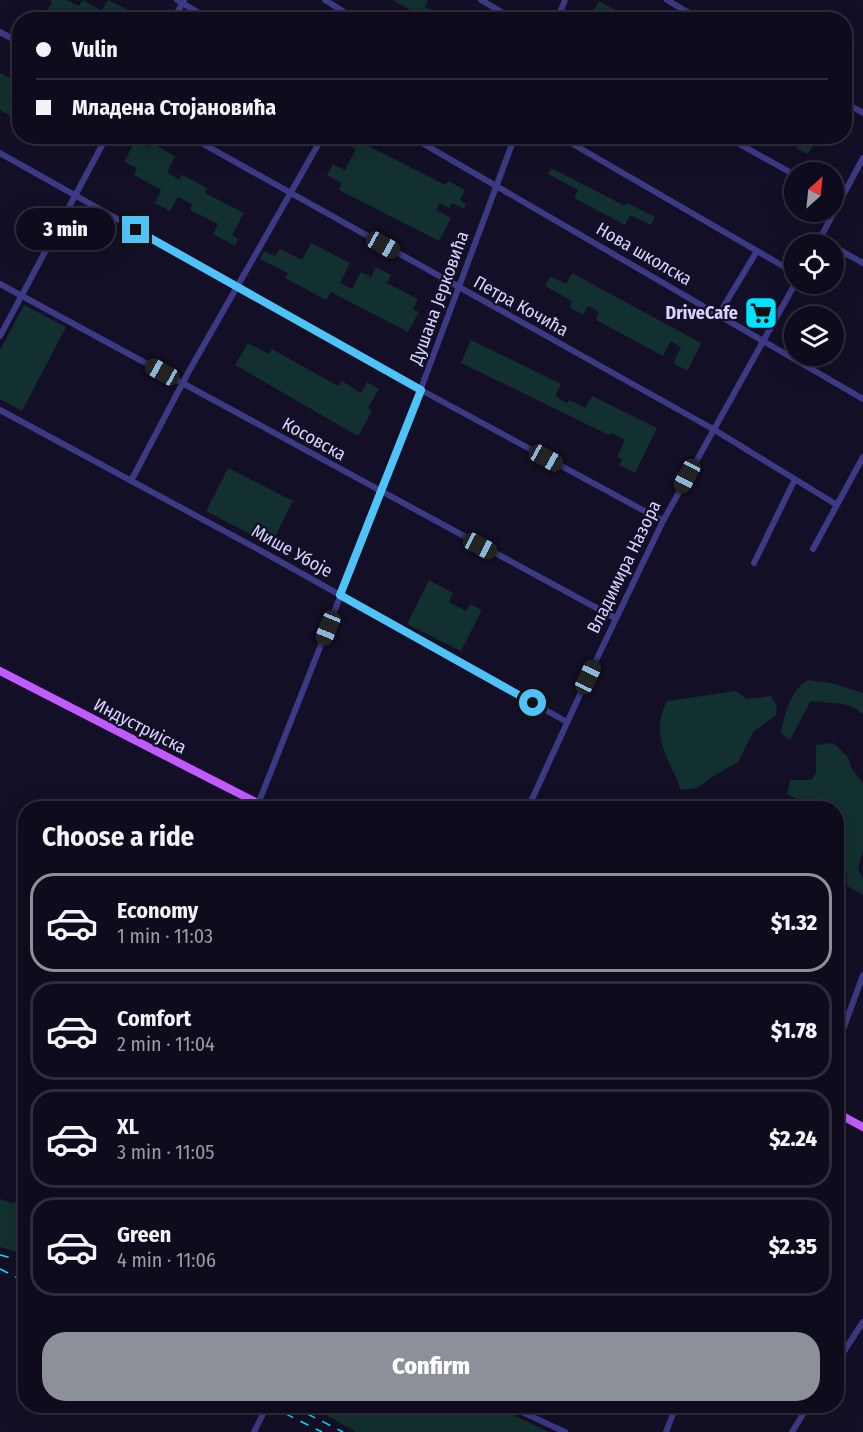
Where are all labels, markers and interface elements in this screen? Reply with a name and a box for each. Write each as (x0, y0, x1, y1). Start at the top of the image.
text: Vulin (72, 36, 118, 63)
text: Младена Стојановића (72, 94, 276, 121)
north arrow (784, 162, 844, 222)
map controls (784, 162, 844, 366)
callout: 3 min (16, 209, 115, 251)
route end (122, 216, 149, 243)
text: 3 min (43, 217, 88, 241)
street label: Нова школска (592, 218, 696, 290)
car (363, 228, 403, 262)
street label: Душана Јерковића (404, 228, 473, 369)
button: locate (784, 234, 844, 294)
street label: Петра Кочића (470, 271, 572, 341)
supermarket icon: DriveCafe (743, 295, 779, 331)
place label: DriveCafe (666, 302, 738, 324)
button: layers (784, 306, 844, 366)
car (142, 355, 182, 389)
street label: Косовска (278, 413, 350, 466)
car (526, 441, 566, 475)
car (671, 456, 703, 496)
street label: Владимира Назора (582, 497, 666, 637)
street label: Мише Убоје (248, 520, 336, 582)
car (460, 530, 500, 562)
car (313, 608, 343, 648)
car (572, 657, 604, 697)
route start (519, 689, 546, 716)
street label: Индустријска (90, 693, 190, 759)
text: Choose a ride (42, 821, 194, 853)
icon: car (45, 896, 99, 950)
text: Economy (117, 897, 198, 924)
text: $1.32 (771, 909, 817, 936)
text: 1 min · 11:03 (117, 924, 213, 948)
icon: car (45, 1004, 99, 1058)
text: Comfort (117, 1005, 191, 1032)
text: $1.78 (771, 1017, 817, 1044)
text: 2 min · 11:04 (117, 1032, 215, 1056)
icon: car (45, 1112, 99, 1166)
text: XL (117, 1113, 139, 1140)
text: $2.24 (769, 1125, 817, 1152)
text: 3 min · 11:05 (117, 1140, 214, 1164)
icon: car (45, 1220, 99, 1274)
text: Green (117, 1221, 171, 1248)
text: $2.35 (769, 1233, 817, 1260)
text: 4 min · 11:06 (117, 1248, 216, 1272)
button: Confirm (42, 1332, 820, 1401)

